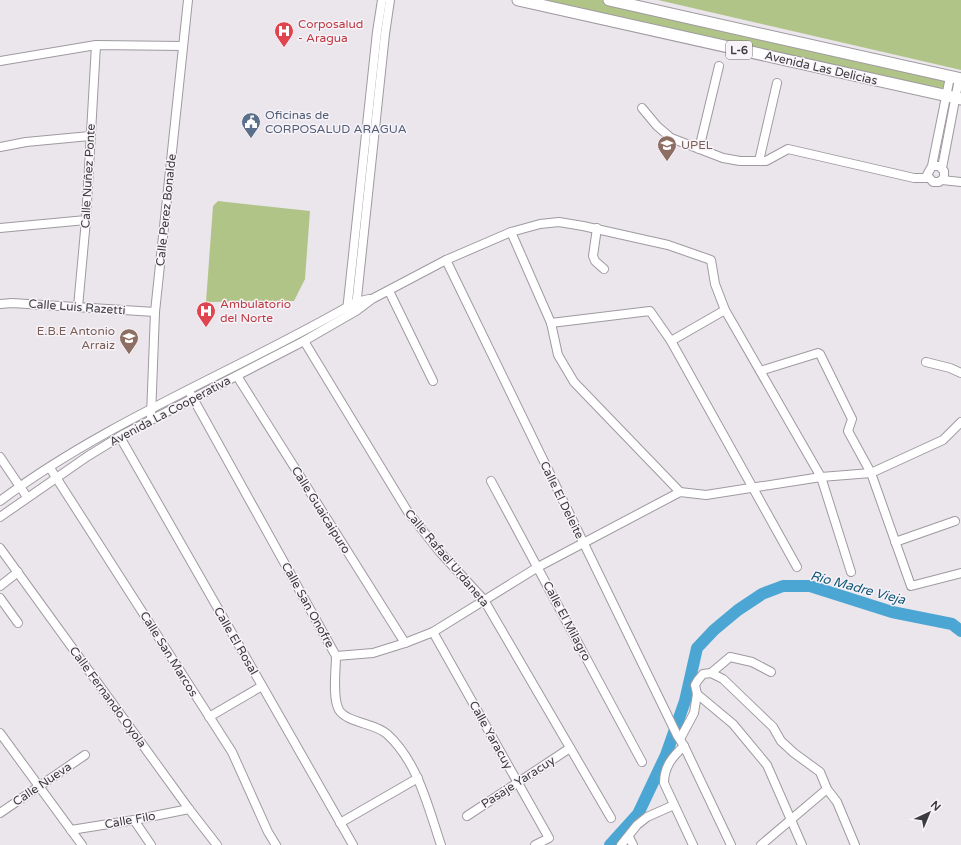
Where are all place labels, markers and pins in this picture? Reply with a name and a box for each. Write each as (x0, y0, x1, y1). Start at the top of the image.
place label: Corposalud - Aragua (298, 17, 363, 45)
hospital icon: Corposalud - Aragua (273, 20, 295, 48)
place label: Oficinas de CORPOSALUD ARAGUA (265, 108, 407, 136)
public building icon: Oficinas de CORPOSALUD ARAGUA (240, 111, 262, 139)
school or university icon: UPEL (656, 134, 678, 162)
place label: UPEL (681, 138, 713, 152)
place label: Ambulatorio del Norte (220, 297, 291, 325)
hospital icon: Ambulatorio del Norte (195, 300, 217, 328)
place label: E.B.E Antonio Arraiz (37, 324, 115, 352)
school or university icon: E.B.E Antonio Arraiz (118, 327, 140, 355)

